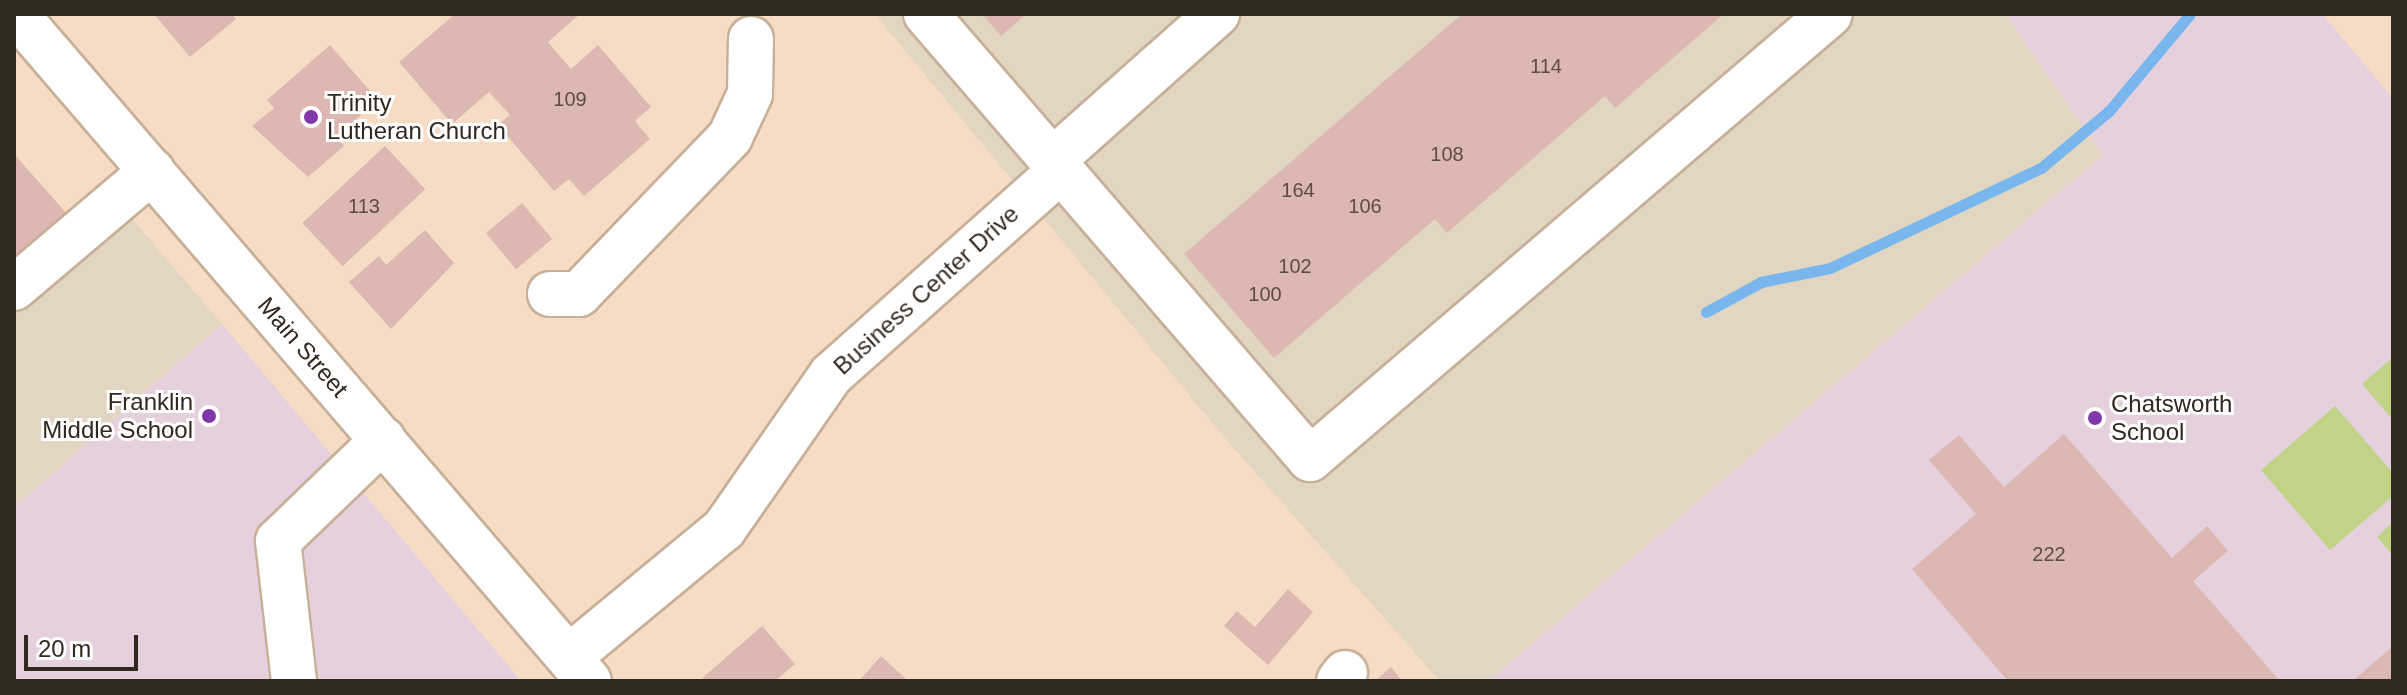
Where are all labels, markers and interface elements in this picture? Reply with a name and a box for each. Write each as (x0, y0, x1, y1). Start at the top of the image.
house number: 114 (1530, 54, 1562, 78)
house number: 109 (553, 87, 587, 111)
place label: Trinity Lutheran Church (327, 89, 506, 145)
marker: Trinity Lutheran Church (302, 108, 320, 126)
house number: 108 (1430, 142, 1464, 166)
house number: 164 (1281, 178, 1315, 202)
house number: 113 (348, 194, 380, 218)
house number: 106 (1348, 194, 1382, 218)
street label: Business Center Drive (828, 199, 1024, 381)
house number: 102 (1278, 254, 1312, 278)
house number: 100 (1248, 282, 1282, 306)
street label: Main Street (252, 291, 354, 403)
place label: Franklin Middle School (42, 388, 193, 444)
place label: Chatsworth School (2111, 390, 2232, 446)
marker: Franklin Middle School (200, 407, 218, 425)
marker: Chatsworth School (2086, 409, 2104, 427)
house number: 222 (2032, 542, 2066, 566)
scale bar (28, 619, 142, 669)
text: 20 m (38, 635, 91, 662)

